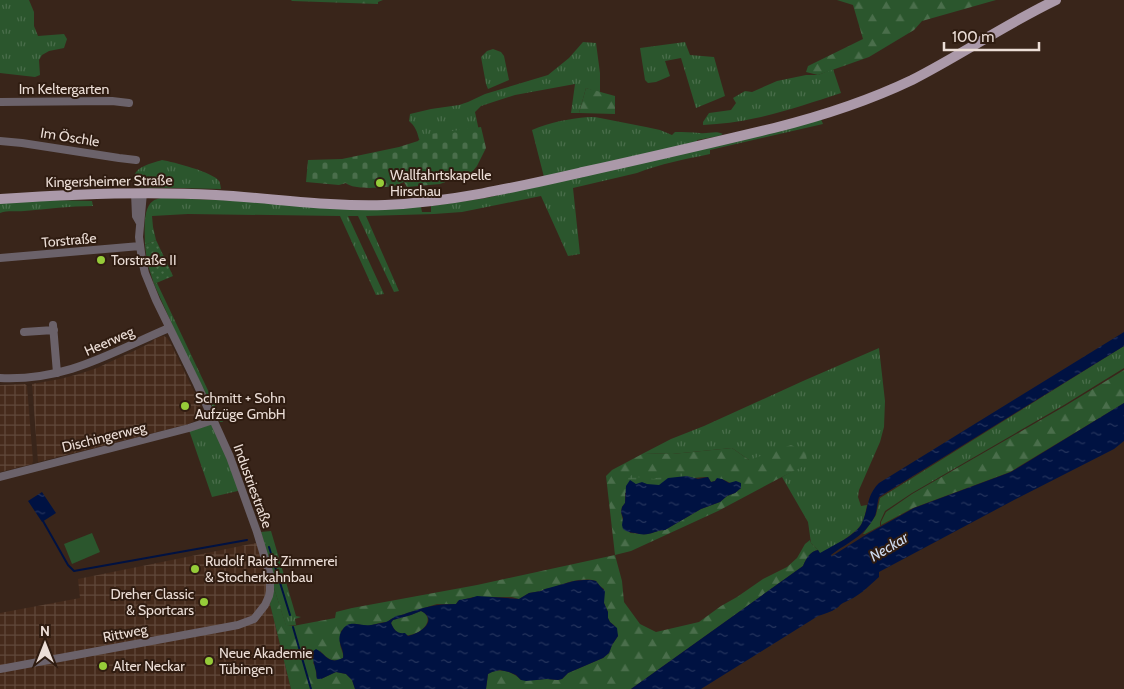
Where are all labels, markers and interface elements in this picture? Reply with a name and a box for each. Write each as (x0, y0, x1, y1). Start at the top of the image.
scale bar (944, 20, 1039, 52)
text: 100 m (952, 28, 994, 46)
street label: Im Keltergarten (19, 80, 110, 98)
street label: Im Öschle (39, 123, 101, 151)
place label: Wallfahrtskapelle Hirschau (390, 166, 491, 200)
street label: Kingersheimer Straße (45, 171, 173, 191)
marker: Wallfahrtskapelle Hirschau (374, 177, 386, 189)
street label: Torstraße (41, 229, 97, 251)
place label: Torstraße II (111, 251, 177, 269)
marker: Torstraße II (95, 254, 107, 266)
street label: Heerweg (81, 322, 138, 360)
place label: Schmitt + Sohn Aufzüge GmbH (195, 389, 286, 423)
marker: Schmitt + Sohn Aufzüge GmbH (179, 400, 191, 412)
street label: Dischingerweg (60, 418, 149, 456)
street label: Industriestraße (229, 441, 277, 531)
water label: Neckar (866, 528, 913, 566)
place label: Rudolf Raidt Zimmerei & Stocherkahnbau (205, 552, 338, 586)
marker: Rudolf Raidt Zimmerei & Stocherkahnbau (189, 563, 201, 575)
place label: Dreher Classic & Sportcars (111, 585, 194, 619)
marker: Dreher Classic & Sportcars (198, 596, 210, 608)
north arrow (20, 619, 70, 669)
street label: Rittweg (101, 620, 150, 646)
text: N (40, 622, 50, 640)
place label: Neue Akademie Tübingen (219, 644, 312, 678)
marker: Neue Akademie Tübingen (203, 655, 215, 667)
place label: Alter Neckar (113, 657, 185, 675)
marker: Alter Neckar (97, 660, 109, 672)

